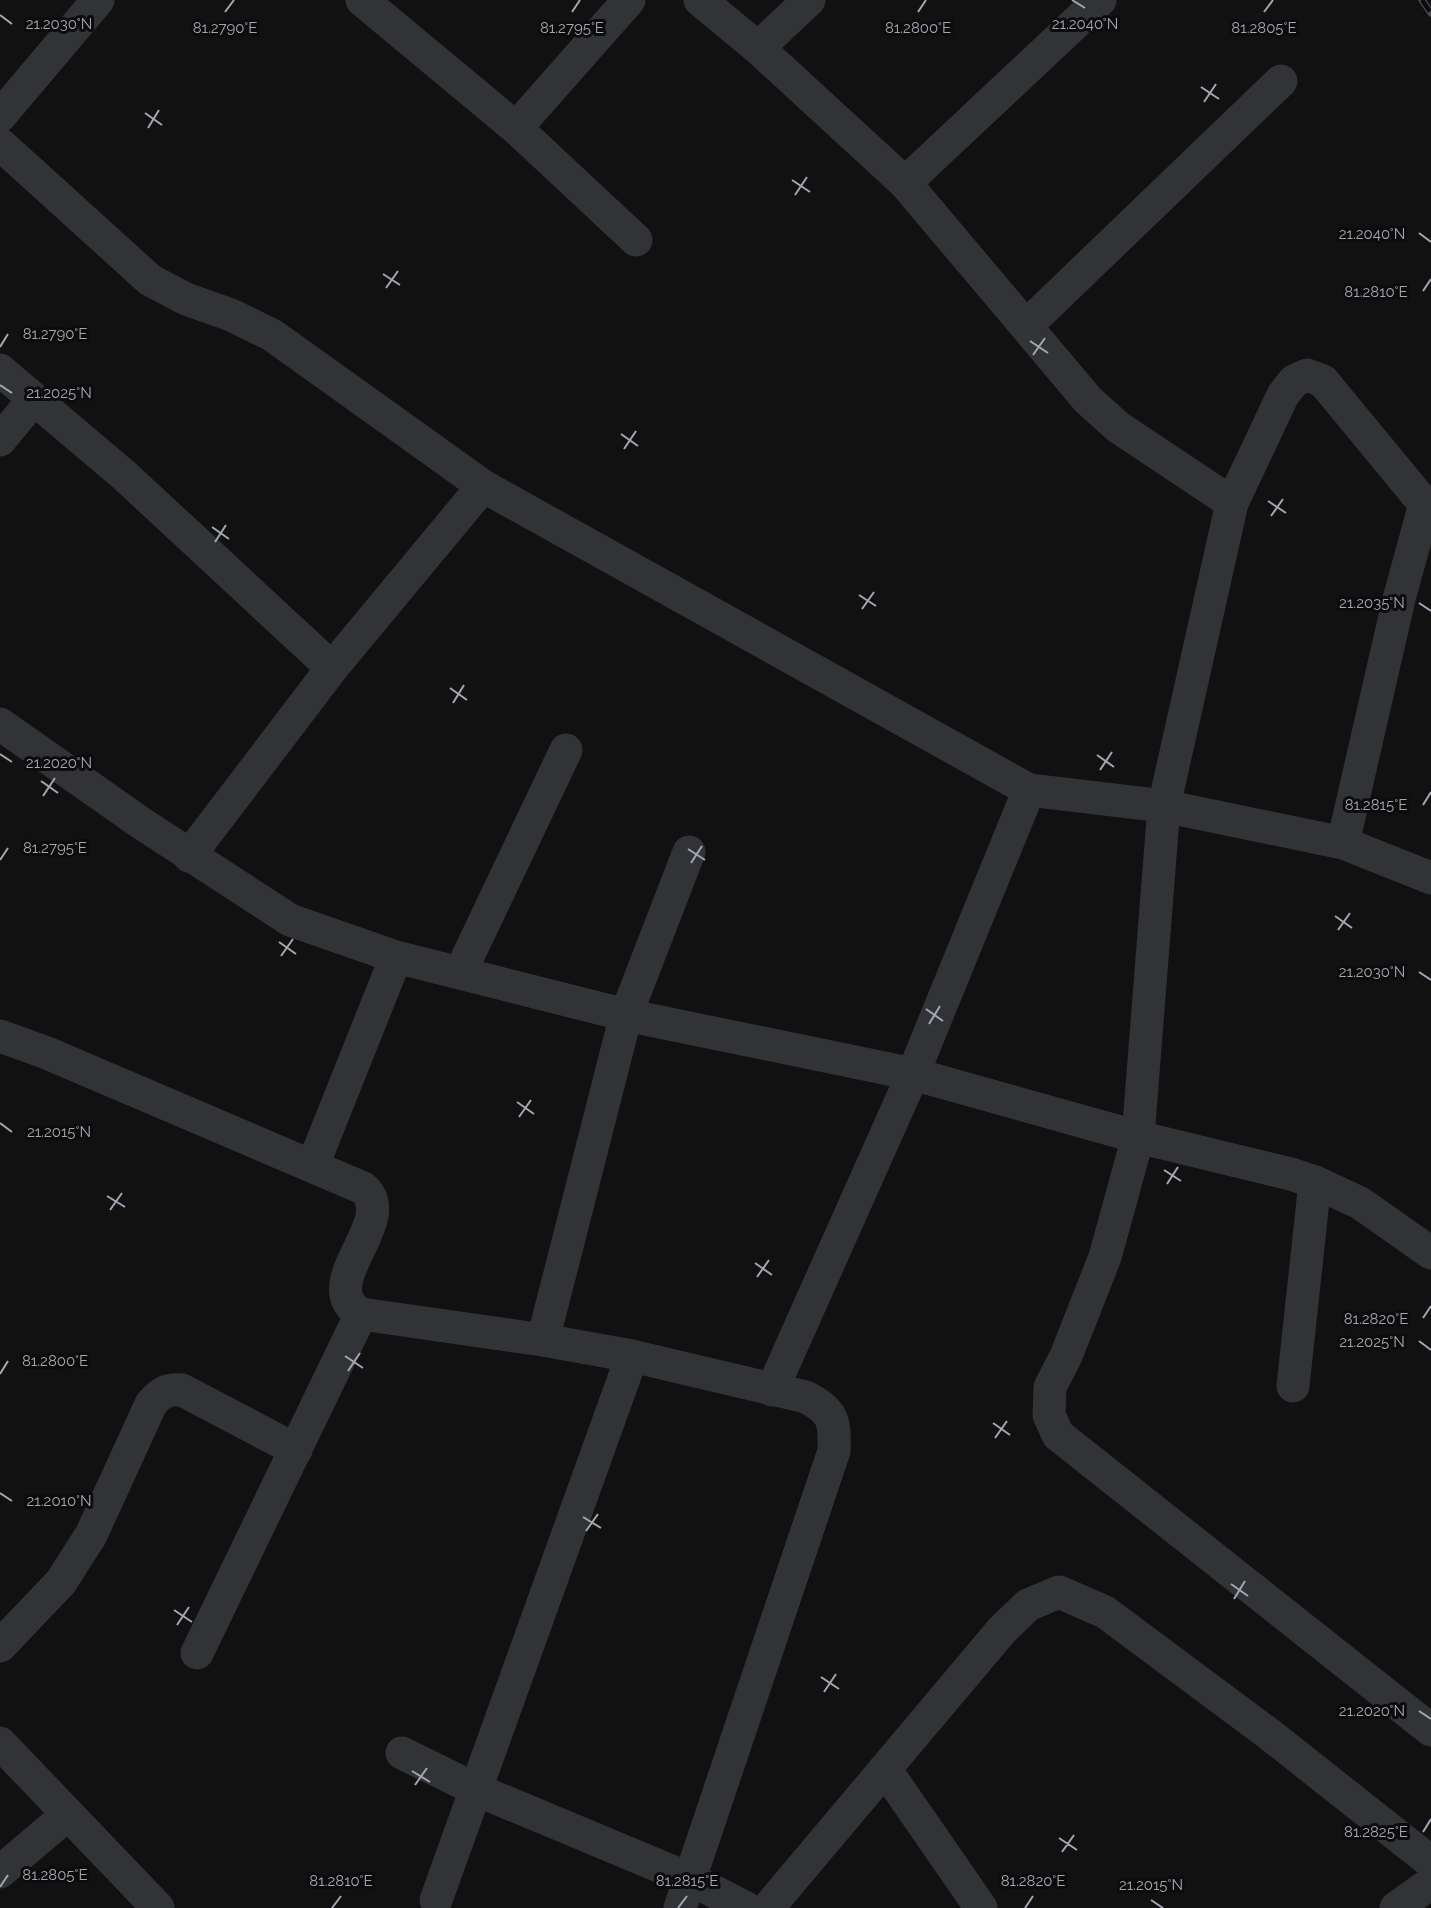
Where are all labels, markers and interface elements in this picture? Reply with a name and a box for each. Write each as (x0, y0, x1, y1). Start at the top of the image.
text: 21.2030°N (26, 15, 92, 33)
text: 21.2040°N (1052, 15, 1118, 33)
text: 81.2790°E (193, 19, 257, 37)
text: 81.2795°E (540, 19, 604, 37)
text: 81.2800°E (885, 19, 951, 37)
text: 81.2805°E (1231, 19, 1297, 37)
text: 21.2040°N (1339, 225, 1405, 243)
text: 81.2810°E (1344, 283, 1408, 301)
text: 81.2790°E (23, 325, 87, 343)
text: 21.2025°N (26, 384, 92, 402)
text: 21.2035°N (1339, 594, 1405, 612)
text: 21.2020°N (26, 754, 92, 772)
text: 81.2815°E (1345, 796, 1407, 814)
text: 81.2795°E (23, 839, 87, 857)
text: 21.2030°N (1339, 963, 1405, 981)
text: 21.2015°N (27, 1123, 91, 1141)
text: 81.2820°E (1344, 1310, 1408, 1328)
text: 21.2025°N (1339, 1333, 1405, 1351)
text: 81.2800°E (22, 1352, 88, 1370)
text: 21.2010°N (27, 1492, 91, 1510)
text: 21.2020°N (1339, 1702, 1405, 1720)
text: 81.2825°E (1344, 1823, 1408, 1841)
text: 81.2805°E (22, 1866, 88, 1884)
text: 81.2810°E (309, 1872, 373, 1890)
text: 81.2815°E (656, 1872, 718, 1890)
text: 81.2820°E (1001, 1872, 1065, 1890)
text: 21.2015°N (1119, 1876, 1183, 1894)

